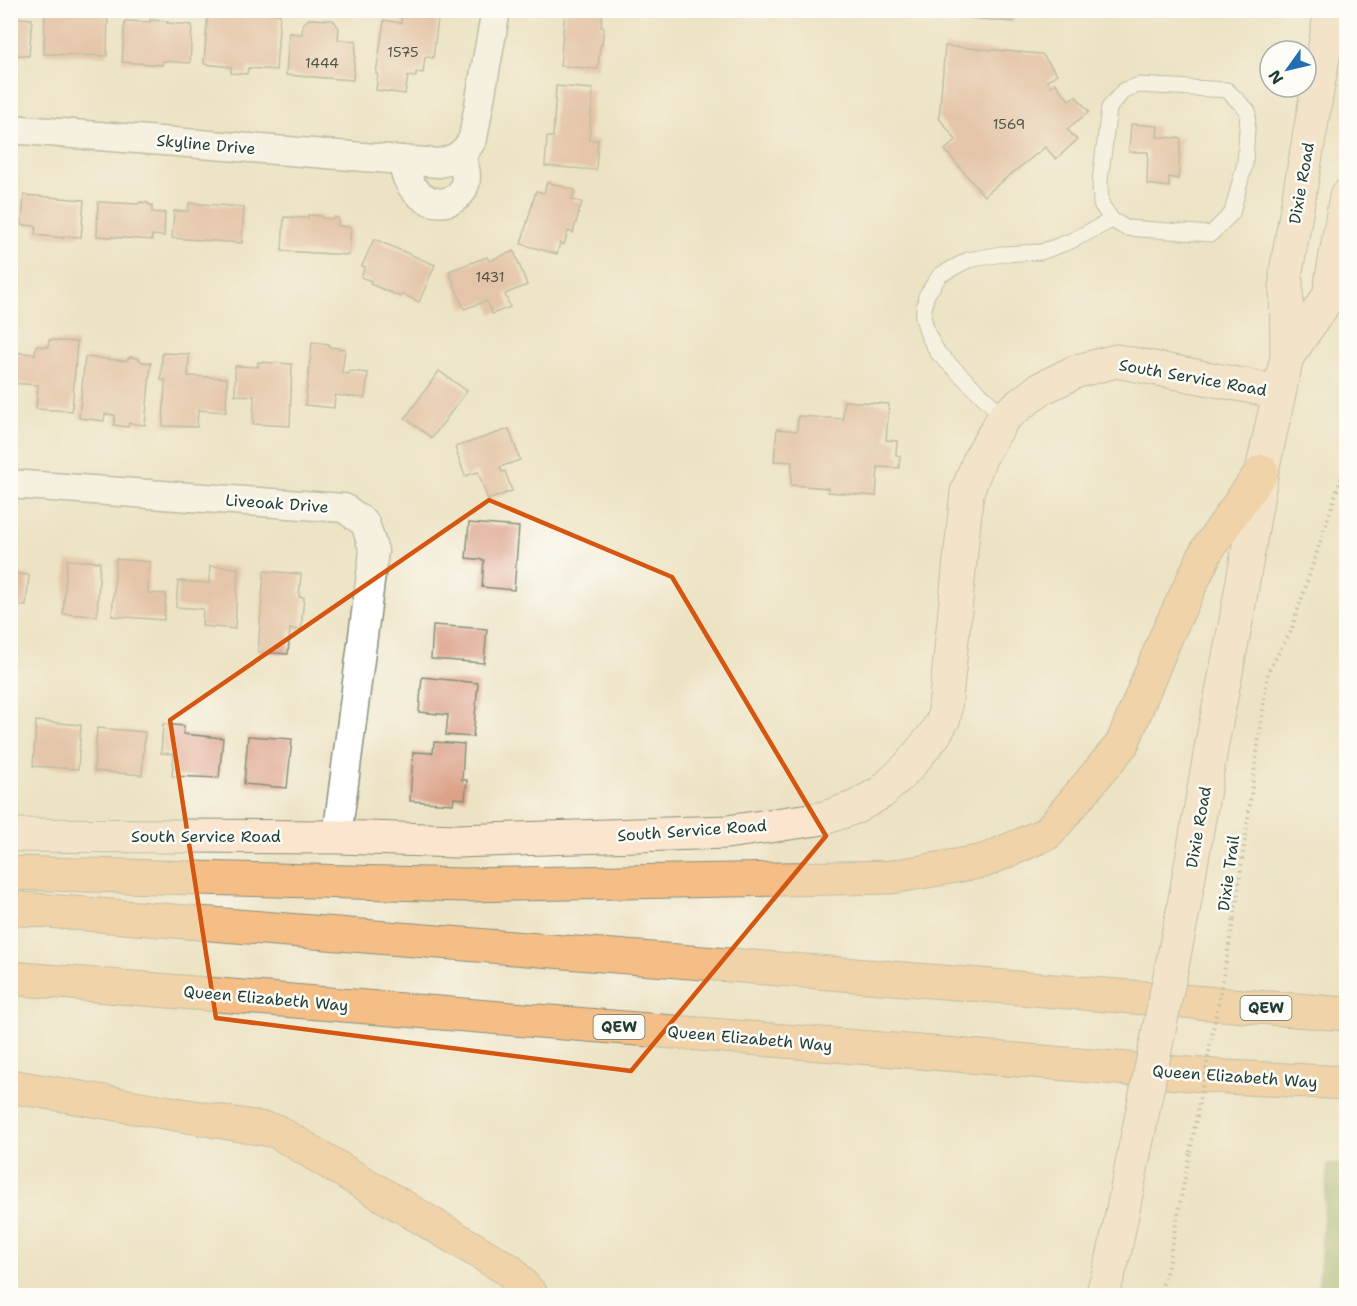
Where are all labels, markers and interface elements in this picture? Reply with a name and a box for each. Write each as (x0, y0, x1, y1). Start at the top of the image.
north arrow (1258, 39, 1318, 99)
house number: 1575 (387, 43, 419, 61)
house number: 1444 (305, 54, 339, 72)
text: N (1264, 66, 1288, 88)
house number: 1569 (993, 115, 1025, 133)
street label: Skyline Drive (156, 130, 256, 159)
street label: Dixie Road (1284, 141, 1319, 226)
house number: 1431 (476, 268, 504, 286)
street label: South Service Road (1117, 354, 1269, 401)
street label: Liveoak Drive (225, 489, 329, 518)
street label: Dixie Road (1181, 785, 1216, 870)
street label: South Service Road (617, 815, 768, 846)
street label: South Service Road (131, 826, 281, 847)
street label: Dixie Trail (1213, 834, 1244, 912)
street label: Queen Elizabeth Way (183, 981, 349, 1016)
road number: QEW (1240, 996, 1292, 1020)
road number: QEW (594, 1015, 644, 1039)
street label: Queen Elizabeth Way (667, 1021, 833, 1056)
street label: Queen Elizabeth Way (1152, 1060, 1318, 1093)

